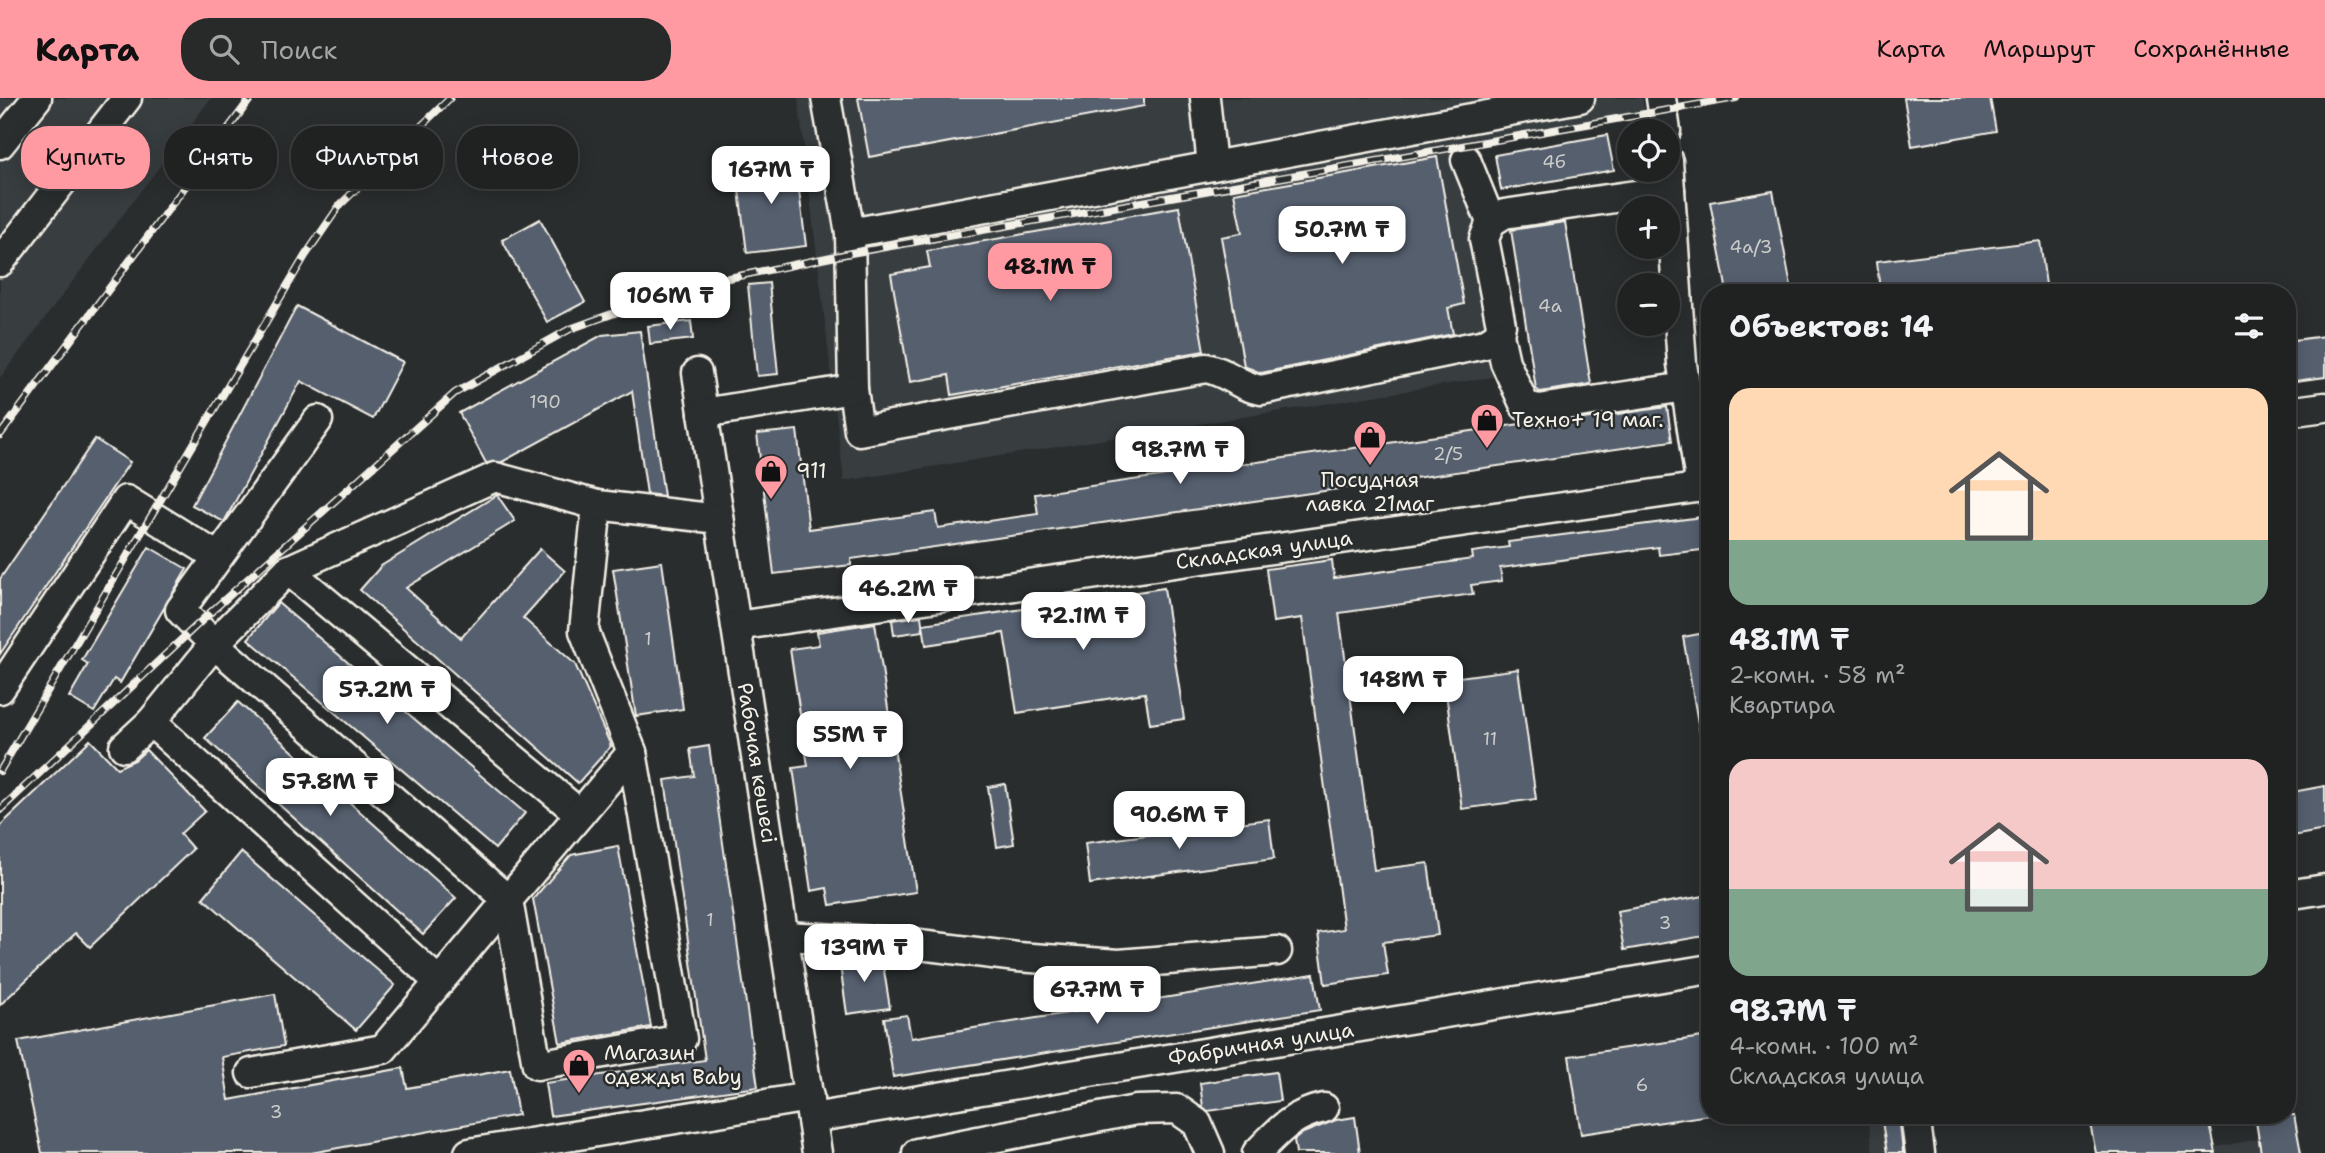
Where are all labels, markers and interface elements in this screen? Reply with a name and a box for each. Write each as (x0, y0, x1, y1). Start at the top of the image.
search box (181, 18, 671, 81)
text: Карта (35, 27, 139, 72)
icon: search (205, 30, 243, 68)
text: Поиск (261, 32, 337, 67)
text: Карта (1877, 33, 1945, 65)
text: Маршрут (1983, 33, 2095, 65)
text: Сохранённые (2133, 33, 2290, 65)
map controls (1617, 119, 1680, 336)
button: locate (1617, 119, 1680, 182)
chip: Купить (21, 126, 150, 189)
chip: Снять (164, 126, 277, 189)
chip: Фильтры (291, 126, 443, 189)
chip: Новое (457, 126, 578, 189)
pin: 167M ₸ (714, 146, 828, 206)
house number: 4б (1542, 150, 1566, 174)
text: 167M ₸ (728, 154, 814, 184)
button: + (1617, 196, 1680, 259)
pin: 50.7M ₸ (1277, 206, 1407, 266)
text: 50.7M ₸ (1295, 214, 1389, 244)
house number: 4а/3 (1730, 235, 1772, 259)
pin: 48.1M ₸ (985, 244, 1115, 303)
text: 48.1M ₸ (1004, 251, 1096, 281)
pin: 106M ₸ (613, 272, 727, 332)
button: − (1617, 273, 1680, 336)
text: 106M ₸ (626, 280, 714, 310)
house number: 4а (1538, 294, 1562, 318)
text: Объектов: 14 (1729, 306, 1934, 347)
icon: filters (2230, 307, 2268, 345)
house number: 190 (529, 390, 561, 414)
shop icon: Техно+ 19 маг. (1468, 401, 1506, 450)
place label: Техно+ 19 маг. (1512, 406, 1664, 434)
shop icon: Посудная лавка 21маг (1351, 418, 1389, 467)
pin: 98.7M ₸ (1115, 426, 1245, 486)
icon: home (1936, 433, 2062, 559)
text: 98.7M ₸ (1131, 434, 1229, 464)
house number: 2/5 (1433, 442, 1463, 466)
shop icon: 911 (752, 452, 790, 501)
place label: 911 (796, 457, 827, 485)
place label: Посудная лавка 21маг (1306, 466, 1435, 518)
street label: Складская улица (1174, 524, 1354, 576)
pin: 46.2M ₸ (843, 566, 973, 625)
text: 46.2M ₸ (858, 573, 958, 603)
pin: 72.1M ₸ (1018, 592, 1148, 652)
text: 72.1M ₸ (1037, 600, 1129, 630)
text: 48.1M ₸ (1729, 619, 1849, 660)
house number: 1 (644, 627, 652, 651)
pin: 148M ₸ (1346, 656, 1460, 716)
text: 2-комн. · 58 m² (1729, 660, 1906, 690)
text: 148M ₸ (1359, 664, 1447, 694)
pin: 57.2M ₸ (322, 666, 452, 726)
text: 57.2M ₸ (339, 674, 435, 704)
street label: Рабочая көшесі (730, 681, 784, 845)
text: Квартира (1729, 690, 1835, 720)
pin: 55M ₸ (801, 712, 899, 771)
text: 55M ₸ (813, 719, 887, 749)
house number: 11 (1483, 727, 1497, 751)
pin: 57.8M ₸ (265, 758, 395, 818)
text: 57.8M ₸ (282, 766, 378, 796)
pin: 90.6M ₸ (1114, 792, 1244, 851)
text: 90.6M ₸ (1130, 799, 1228, 829)
icon: home (1936, 804, 2062, 930)
house number: 1 (706, 908, 714, 932)
house number: 3 (1659, 911, 1671, 935)
pin: 139M ₸ (807, 924, 921, 984)
text: 139M ₸ (820, 932, 908, 962)
pin: 67.7M ₸ (1032, 967, 1162, 1026)
text: 67.7M ₸ (1050, 974, 1144, 1004)
text: 98.7M ₸ (1729, 990, 1856, 1031)
street label: Фабричная улица (1166, 1016, 1356, 1072)
text: 4-комн. · 100 m² (1729, 1031, 1919, 1061)
place label: Магазин одежды Baby (604, 1039, 742, 1091)
shop icon: Магазин одежды Baby (560, 1046, 598, 1095)
text: Складская улица (1729, 1061, 1924, 1091)
house number: 6 (1636, 1073, 1648, 1097)
house number: 3 (270, 1100, 282, 1124)

